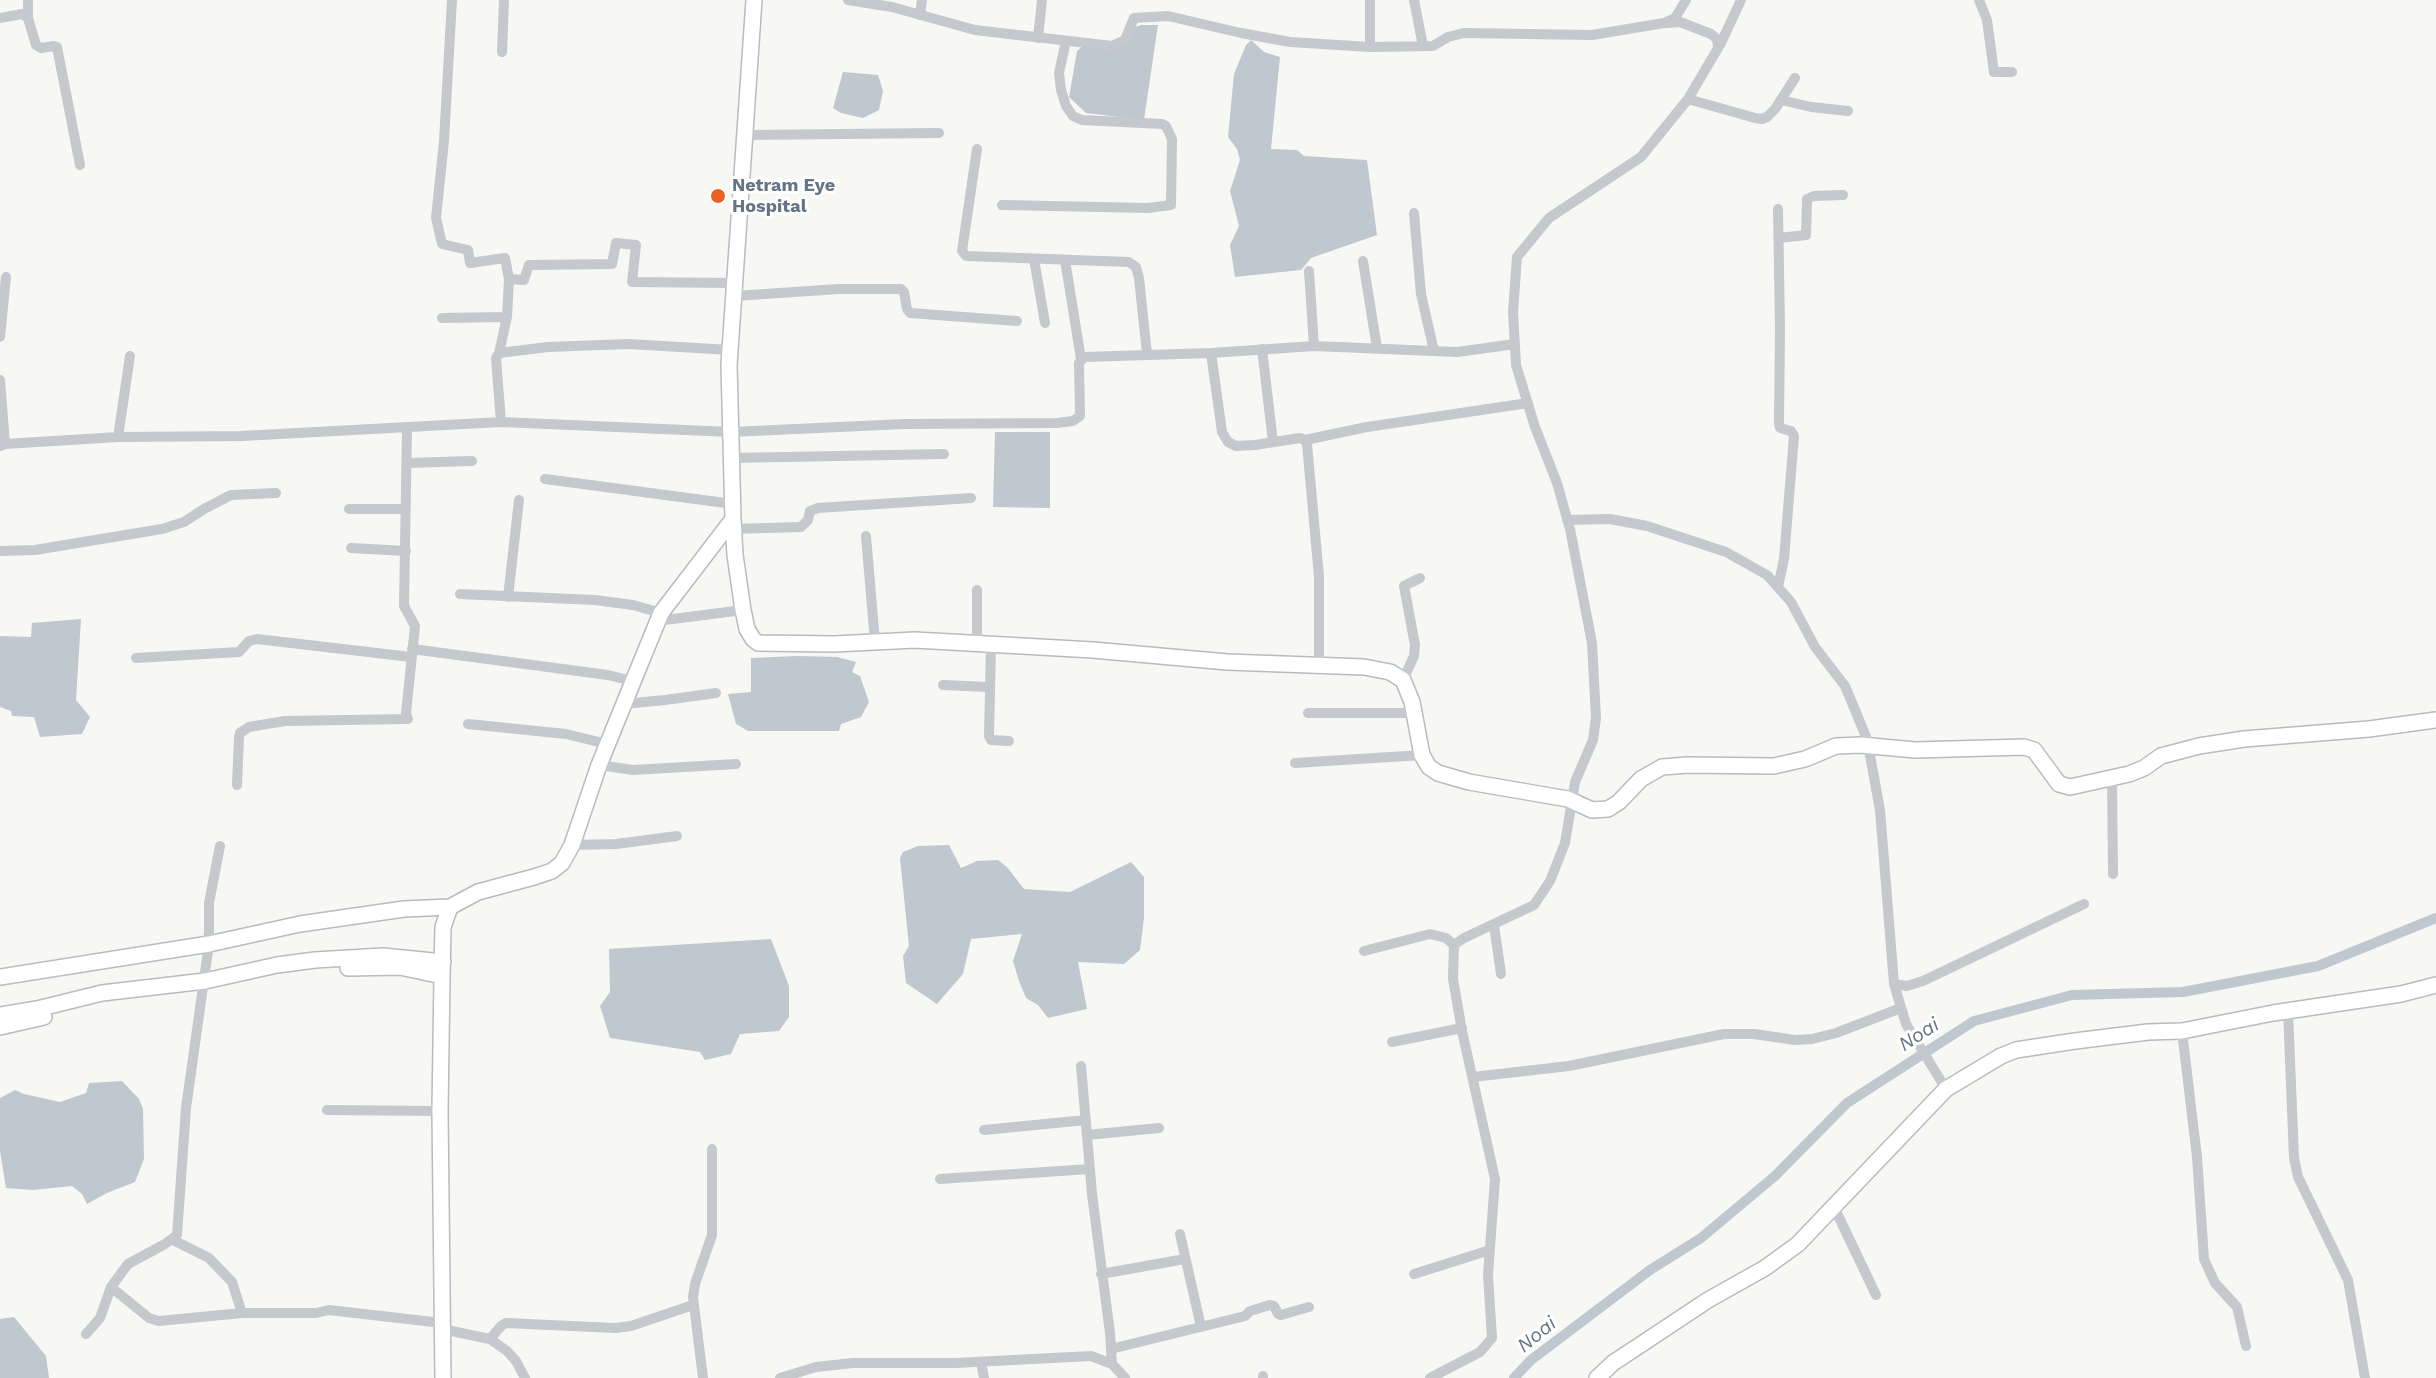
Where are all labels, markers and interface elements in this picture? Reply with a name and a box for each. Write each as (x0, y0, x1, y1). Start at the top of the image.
place label: Netram Eye Hospital (732, 175, 835, 218)
marker: Netram Eye Hospital (709, 187, 727, 205)
water label: Noai (1894, 1013, 1944, 1057)
water label: Noai (1513, 1312, 1561, 1358)

